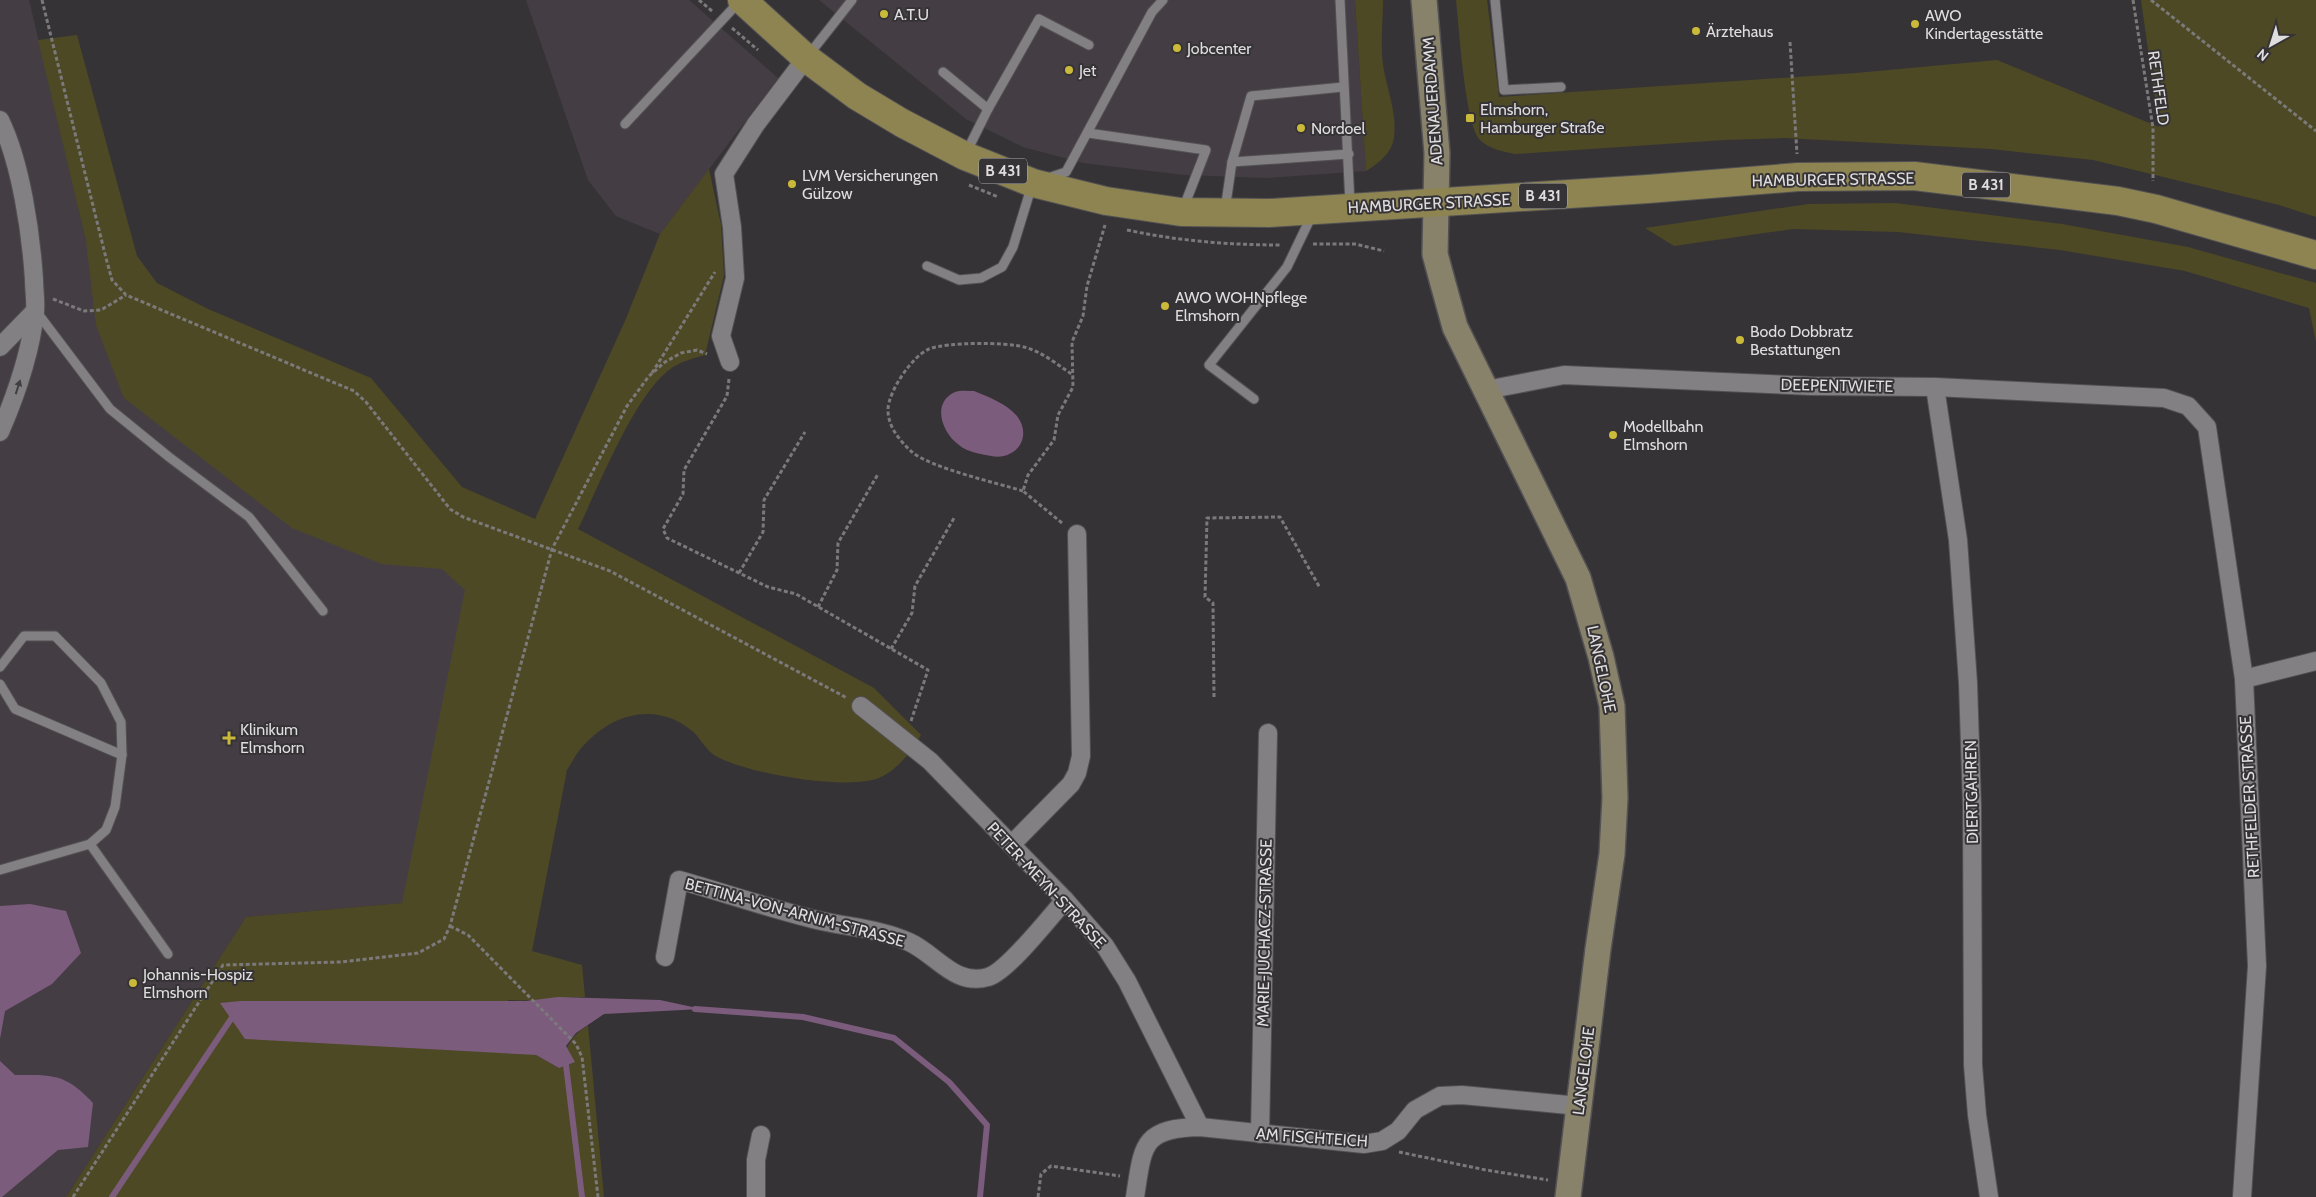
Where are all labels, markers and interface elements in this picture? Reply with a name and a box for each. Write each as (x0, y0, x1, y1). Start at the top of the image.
place label: A.T.U (894, 5, 929, 24)
place label: AWO Kindertagesstätte (1925, 6, 2043, 43)
marker: A.T.U (878, 8, 890, 20)
marker: AWO Kindertagesstätte (1909, 18, 1921, 30)
north arrow (2246, 20, 2296, 70)
place label: Ärztehaus (1706, 22, 1774, 41)
marker: Ärztehaus (1690, 25, 1702, 37)
street label: ADENAUERDAMM (1419, 36, 1446, 166)
place label: Jobcenter (1186, 39, 1252, 58)
marker: Jobcenter (1171, 42, 1183, 54)
text: N (2253, 45, 2272, 65)
street label: RETHFELD (2144, 50, 2173, 127)
place label: Jet (1078, 61, 1097, 80)
marker: Jet (1063, 64, 1075, 76)
place label: Elmshorn, Hamburger Straße (1480, 100, 1604, 137)
marker: Elmshorn, Hamburger Straße (1464, 112, 1476, 124)
place label: Nordoel (1311, 119, 1366, 138)
marker: Nordoel (1295, 122, 1307, 134)
road number: B 431 (979, 158, 1027, 184)
place label: LVM Versicherungen Gülzow (802, 166, 938, 203)
street label: HAMBURGER STRASSE (1752, 169, 1915, 190)
road number: B 431 (1962, 172, 2010, 198)
marker: LVM Versicherungen Gülzow (786, 178, 798, 190)
road number: B 431 (1519, 184, 1567, 208)
street label: HAMBURGER STRASSE (1347, 190, 1511, 217)
place label: AWO WOHNpflege Elmshorn (1175, 288, 1307, 325)
marker: AWO WOHNpflege Elmshorn (1159, 300, 1171, 312)
place label: Bodo Dobbratz Bestattungen (1750, 322, 1854, 359)
marker: Bodo Dobbratz Bestattungen (1734, 334, 1746, 346)
street label: DEEPENTWIETE (1781, 375, 1894, 396)
one-way arrow (15, 379, 22, 394)
place label: Modellbahn Elmshorn (1623, 417, 1703, 454)
marker: Modellbahn Elmshorn (1607, 429, 1619, 441)
street label: LANGELOHE (1583, 624, 1620, 715)
street label: RETHFELDER STRASSE (2236, 715, 2263, 878)
place label: Klinikum Elmshorn (240, 720, 305, 757)
marker: Klinikum Elmshorn (222, 731, 236, 745)
street label: DIERTGAHREN (1961, 740, 1982, 844)
street label: PETER-MEYN-STRASSE (983, 818, 1110, 952)
street label: MARIE-JUCHACZ-STRASSE (1253, 839, 1276, 1027)
street label: BETTINA-VON-ARNIM-STRASSE (683, 874, 907, 951)
place label: Johannis-Hospiz Elmshorn (142, 965, 253, 1002)
marker: Johannis-Hospiz Elmshorn (127, 977, 139, 989)
street label: LANGELOHE (1569, 1026, 1598, 1116)
street label: AM FISCHTEICH (1255, 1124, 1368, 1151)

